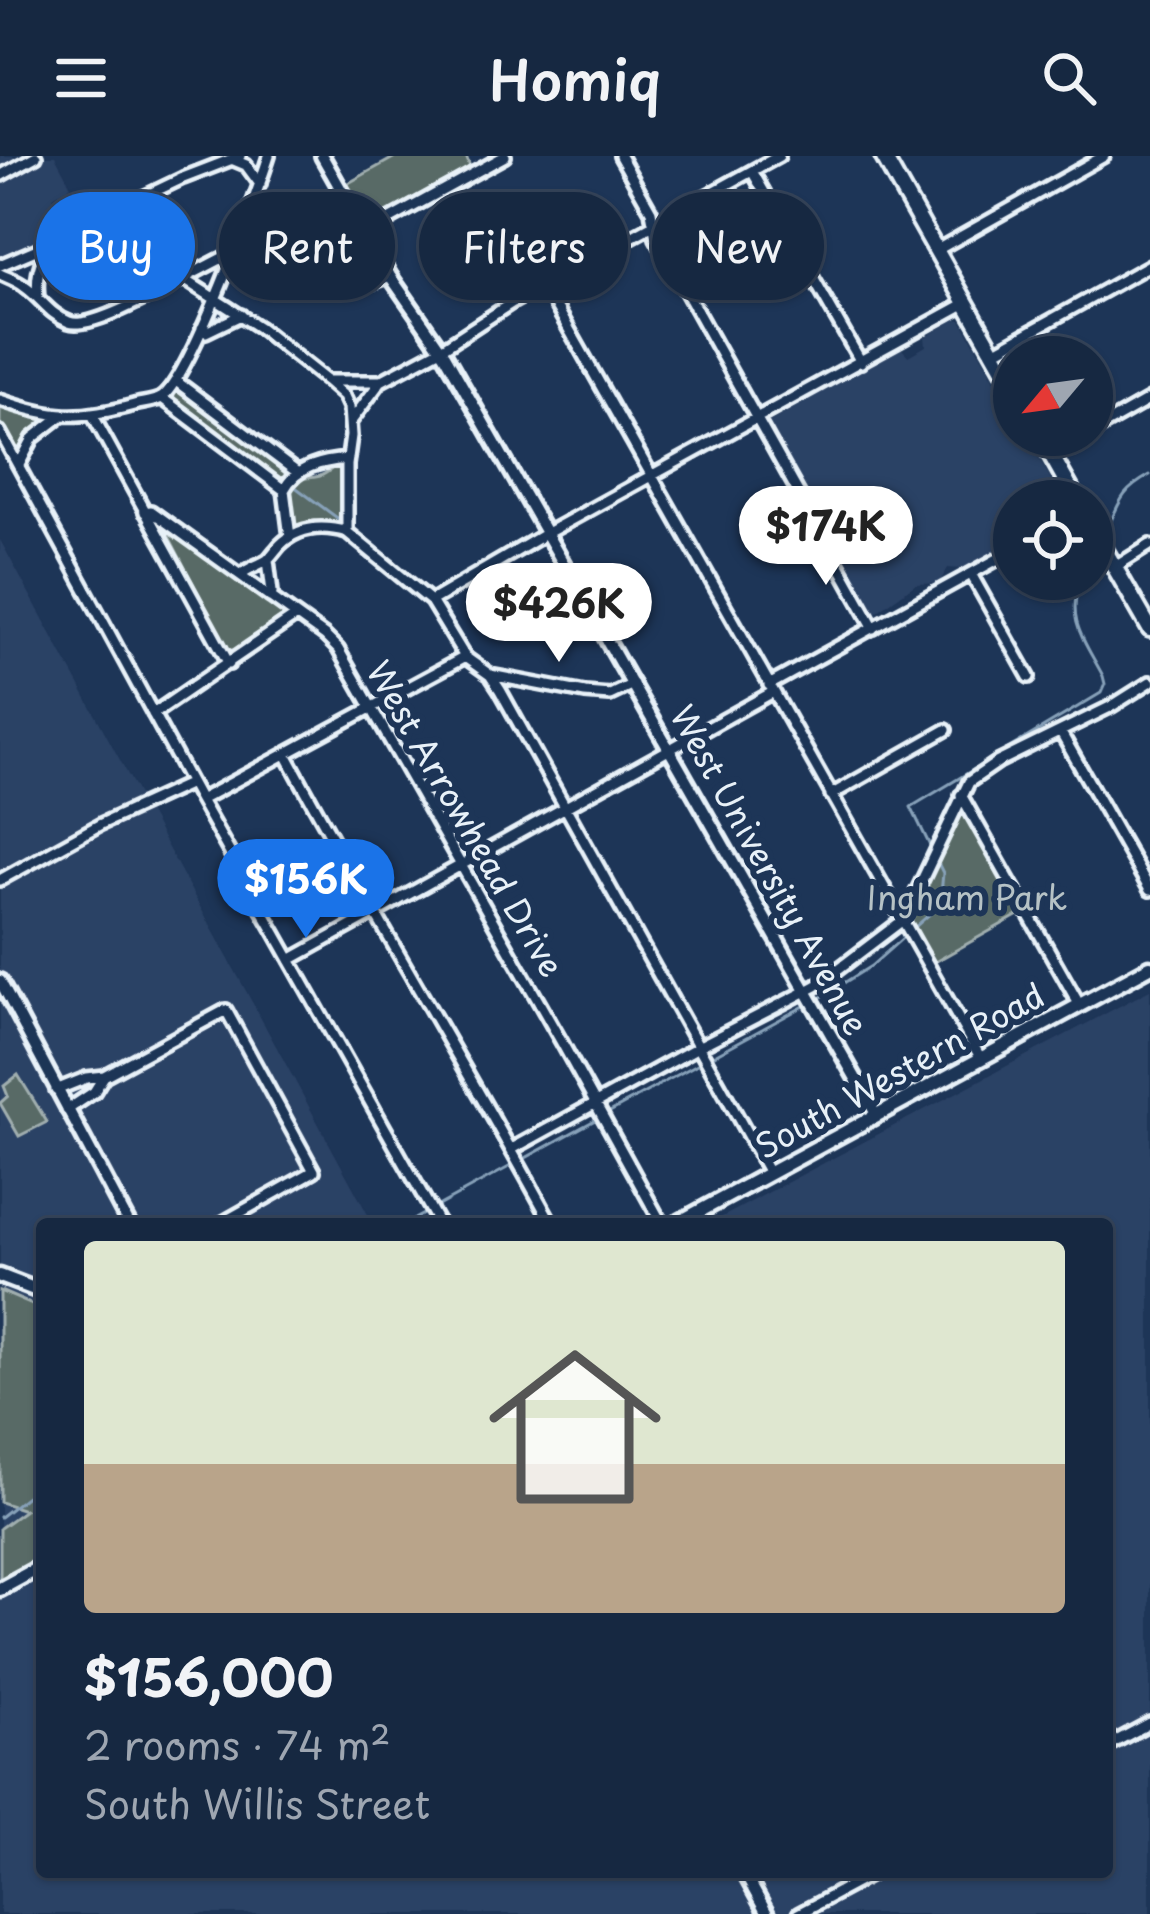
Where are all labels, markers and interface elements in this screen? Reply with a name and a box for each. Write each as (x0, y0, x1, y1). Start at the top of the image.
text: Homiq (489, 38, 661, 119)
icon: menu (48, 45, 114, 111)
icon: search (1036, 45, 1102, 111)
chip: Buy (36, 192, 195, 300)
chip: Rent (219, 192, 395, 300)
chip: Filters (419, 192, 628, 300)
chip: New (652, 192, 824, 300)
north arrow (993, 336, 1113, 456)
map controls (993, 336, 1113, 600)
button: locate (993, 480, 1113, 600)
pin: $174K (742, 486, 910, 588)
text: $174K (766, 495, 886, 554)
pin: $426K (475, 563, 643, 665)
text: $426K (493, 572, 625, 631)
street label: West Arrowhead Drive (355, 650, 578, 986)
street label: West University Avenue (659, 695, 882, 1043)
pin: $156K (222, 839, 390, 941)
text: $156K (244, 848, 368, 907)
park label: Ingham Park (867, 871, 1067, 921)
street label: South Western Road (745, 969, 1053, 1170)
icon: home (467, 1319, 683, 1535)
text: $156,000 (84, 1637, 333, 1714)
text: 2 rooms · 74 m² (84, 1714, 391, 1773)
text: South Willis Street (84, 1773, 430, 1832)

